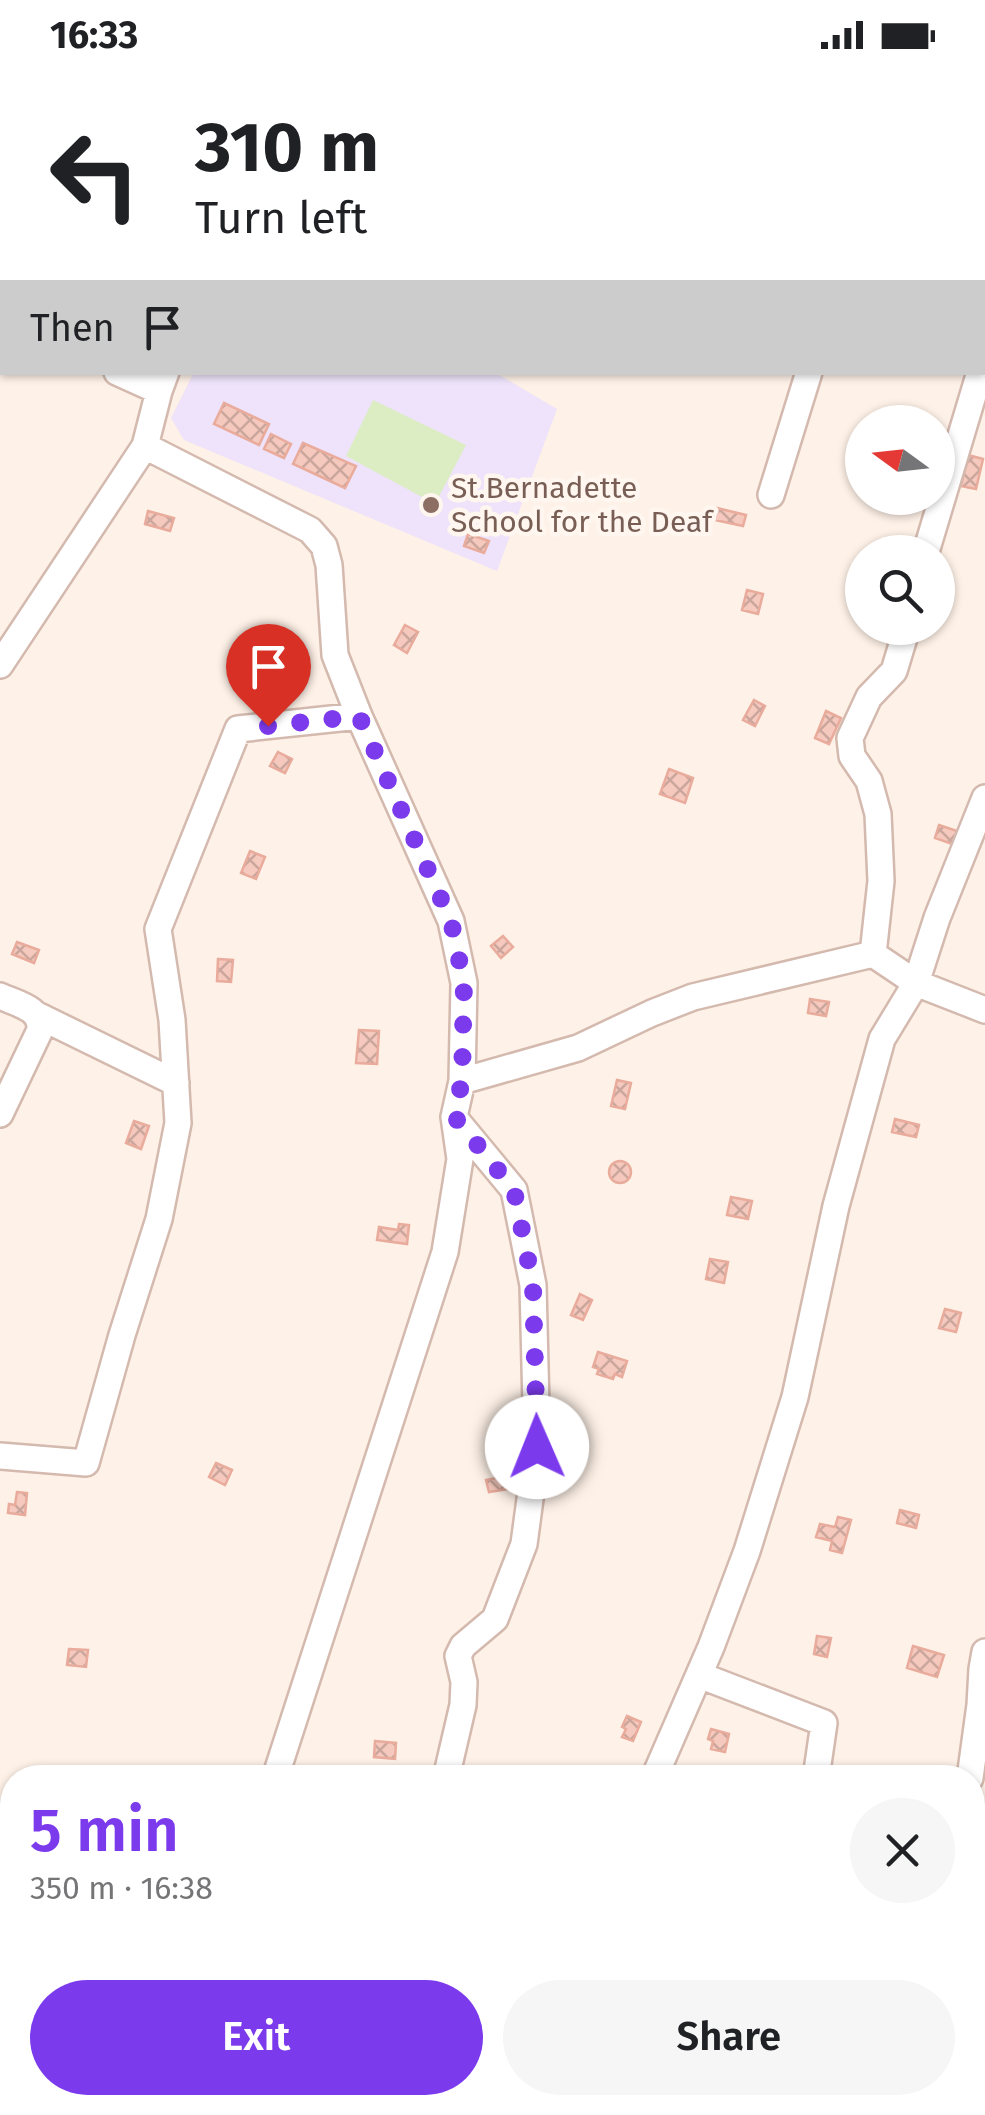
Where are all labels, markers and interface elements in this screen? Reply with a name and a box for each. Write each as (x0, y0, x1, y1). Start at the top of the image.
text: 16:33 (50, 12, 138, 58)
text: 310 m (195, 106, 379, 190)
icon: left (30, 110, 160, 240)
text: Turn left (195, 191, 367, 245)
icon: arrive (135, 300, 190, 355)
text: Then (30, 305, 115, 351)
north arrow (845, 405, 955, 515)
map controls (845, 405, 955, 645)
place label: St.Bernadette School for the Deaf (451, 470, 714, 540)
marker: St.Bernadette School for the Deaf (420, 494, 442, 516)
button: search (845, 535, 955, 645)
pin (226, 624, 311, 727)
icon: arrive (241, 639, 296, 694)
position arrow (485, 1395, 589, 1499)
text: 5 min (30, 1795, 179, 1867)
button: close (850, 1798, 955, 1903)
text: 350 m · 16:38 (30, 1869, 213, 1907)
button: Exit (30, 1980, 483, 2095)
button: Share (503, 1980, 955, 2095)

